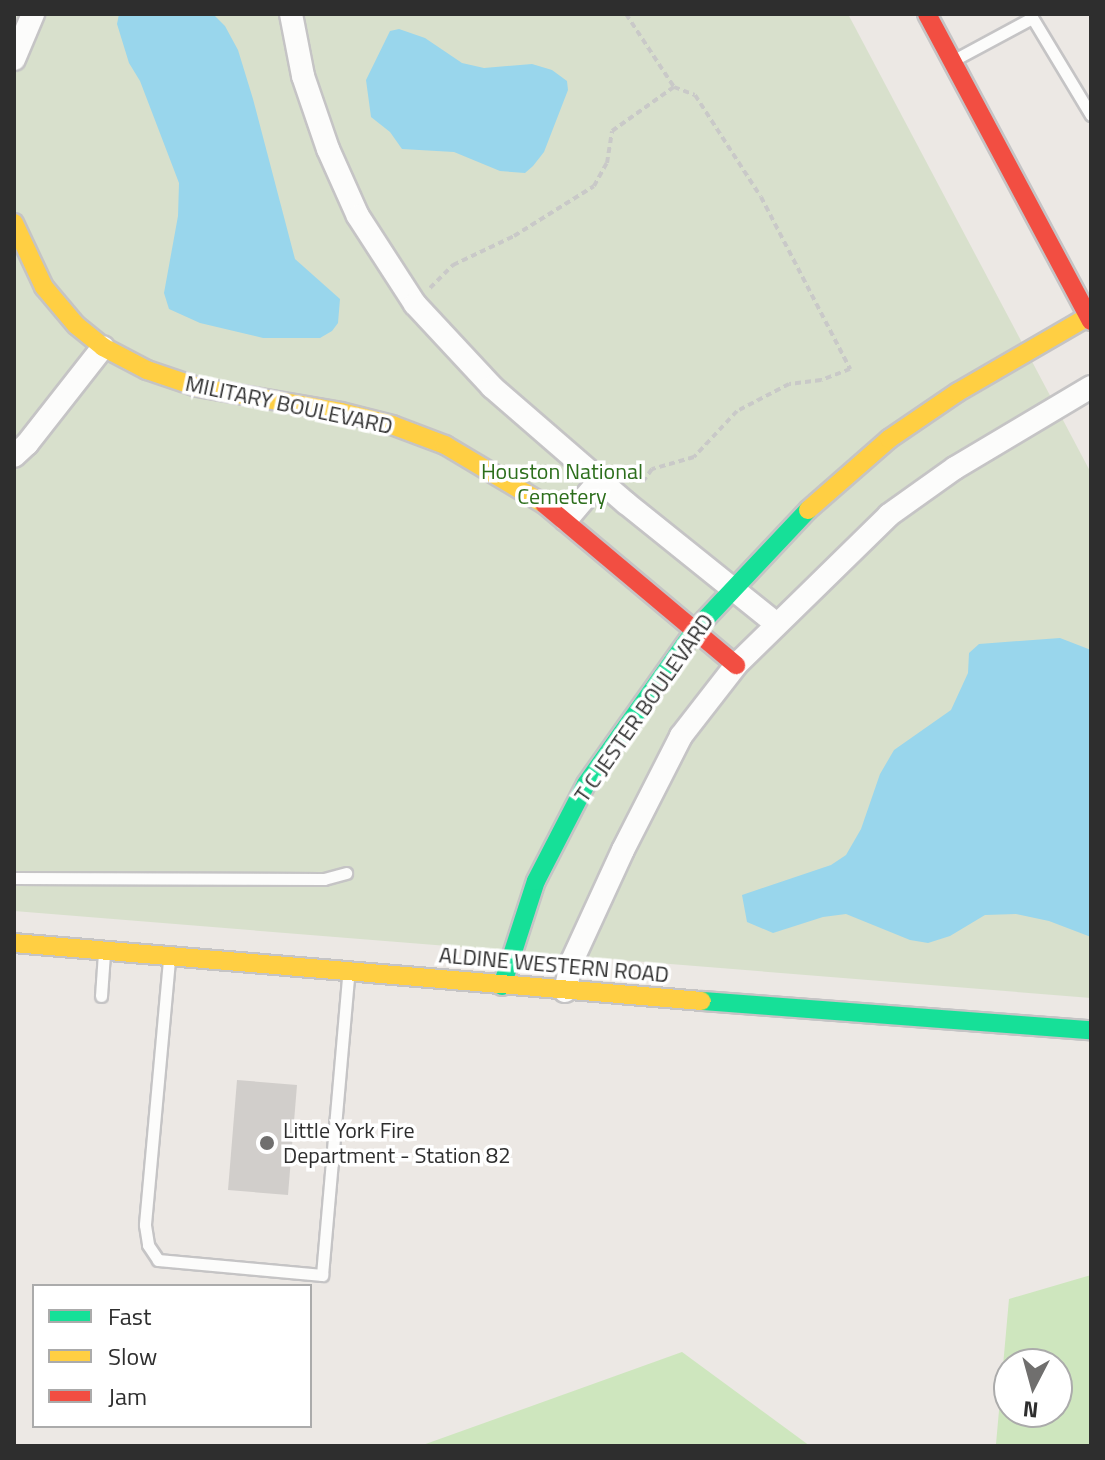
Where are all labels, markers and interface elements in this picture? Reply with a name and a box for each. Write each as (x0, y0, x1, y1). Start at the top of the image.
street label: MILITARY BOULEVARD (183, 370, 395, 440)
park label: Houston National Cemetery (481, 458, 643, 510)
street label: T C JESTER BOULEVARD (569, 609, 719, 807)
street label: ALDINE WESTERN ROAD (438, 942, 670, 988)
place label: Little York Fire Department - Station 82 (283, 1117, 510, 1168)
marker: Little York Fire Department - Station 82 (258, 1134, 276, 1152)
legend (32, 1284, 312, 1428)
text: Fast (108, 1298, 151, 1334)
text: Slow (108, 1338, 157, 1374)
north arrow (993, 1348, 1073, 1428)
text: Jam (108, 1378, 147, 1414)
text: N (1021, 1392, 1040, 1428)

